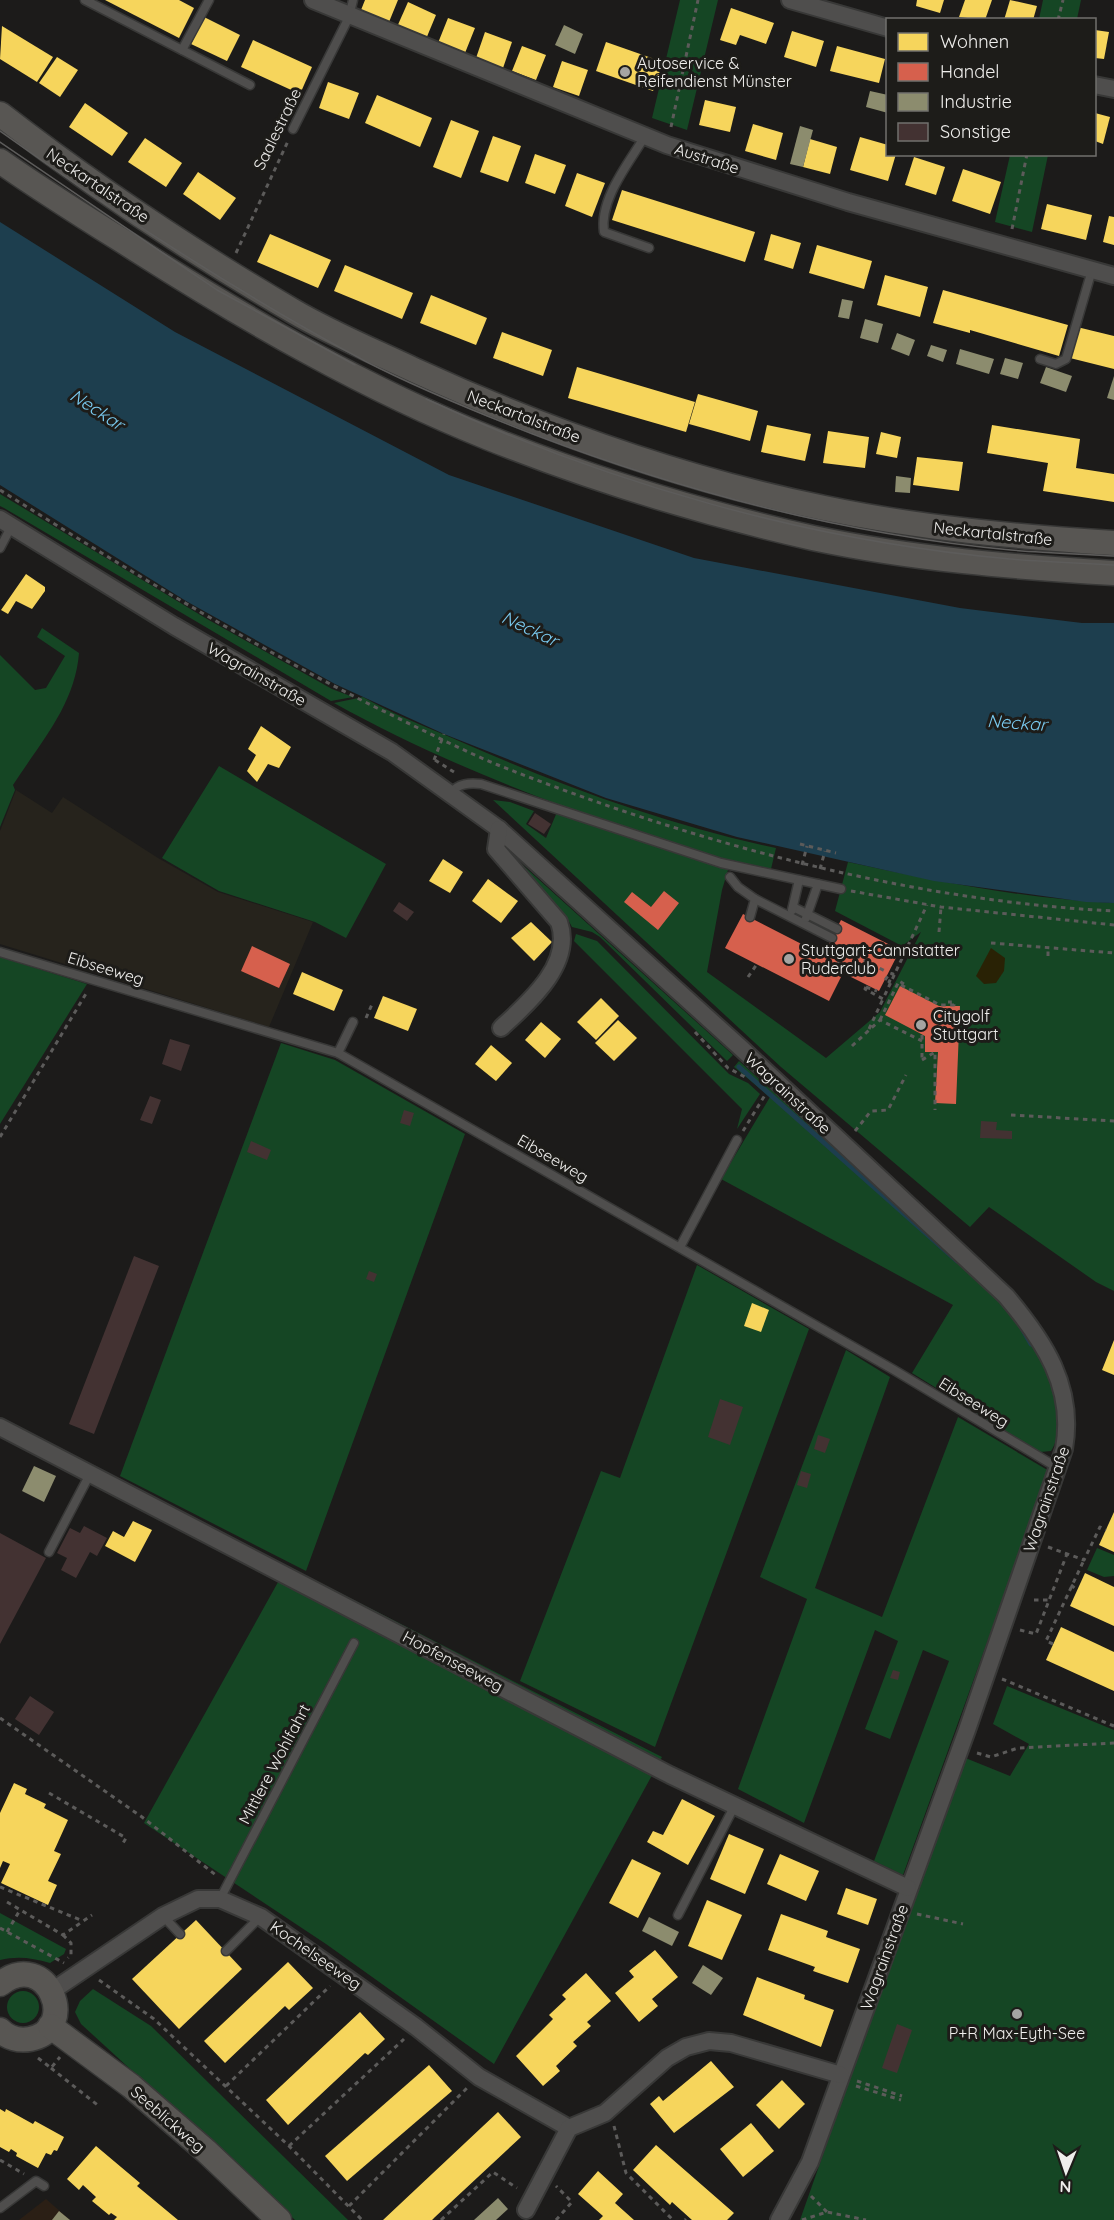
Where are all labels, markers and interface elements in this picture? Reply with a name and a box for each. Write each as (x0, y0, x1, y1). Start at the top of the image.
legend (886, 18, 1096, 156)
text: Wohnen (940, 30, 1009, 53)
place label: Autoservice & Reifendienst Münster (637, 53, 792, 91)
text: Handel (940, 60, 1000, 83)
marker: Autoservice & Reifendienst Münster (618, 65, 632, 79)
street label: Saalestraße (249, 85, 305, 173)
text: Industrie (940, 90, 1012, 113)
text: Sonstige (940, 120, 1011, 143)
street label: Austraße (672, 138, 742, 178)
street label: Neckartalstraße (43, 143, 153, 227)
water label: Neckar (66, 384, 130, 437)
street label: Neckartalstraße (465, 385, 583, 447)
street label: Neckartalstraße (933, 517, 1053, 549)
water label: Neckar (498, 605, 564, 653)
street label: Wagrainstraße (204, 638, 310, 710)
water label: Neckar (986, 709, 1050, 736)
place label: Stuttgart-Cannstatter Ruderclub (801, 940, 960, 978)
street label: Eibseeweg (65, 947, 147, 989)
marker: Stuttgart-Cannstatter Ruderclub (782, 952, 796, 966)
place label: Citygolf Stuttgart (933, 1006, 998, 1044)
marker: Citygolf Stuttgart (914, 1018, 928, 1032)
street label: Wagrainstraße (741, 1048, 835, 1138)
street label: Eibseeweg (514, 1130, 592, 1186)
street label: Eibseeweg (935, 1373, 1013, 1431)
street label: Wagrainstraße (1019, 1443, 1073, 1555)
street label: Hopfenseeweg (399, 1626, 507, 1696)
street label: Mittlere Wohlfahrt (234, 1701, 314, 1827)
street label: Wagrainstraße (856, 1902, 912, 2012)
street label: Kochelseeweg (267, 1916, 365, 1994)
marker: P+R Max-Eyth-See (1010, 2007, 1024, 2021)
place label: P+R Max-Eyth-See (949, 2023, 1085, 2043)
street label: Seeblickweg (127, 2081, 209, 2157)
north arrow (1036, 2142, 1096, 2202)
text: N (1059, 2177, 1072, 2197)

